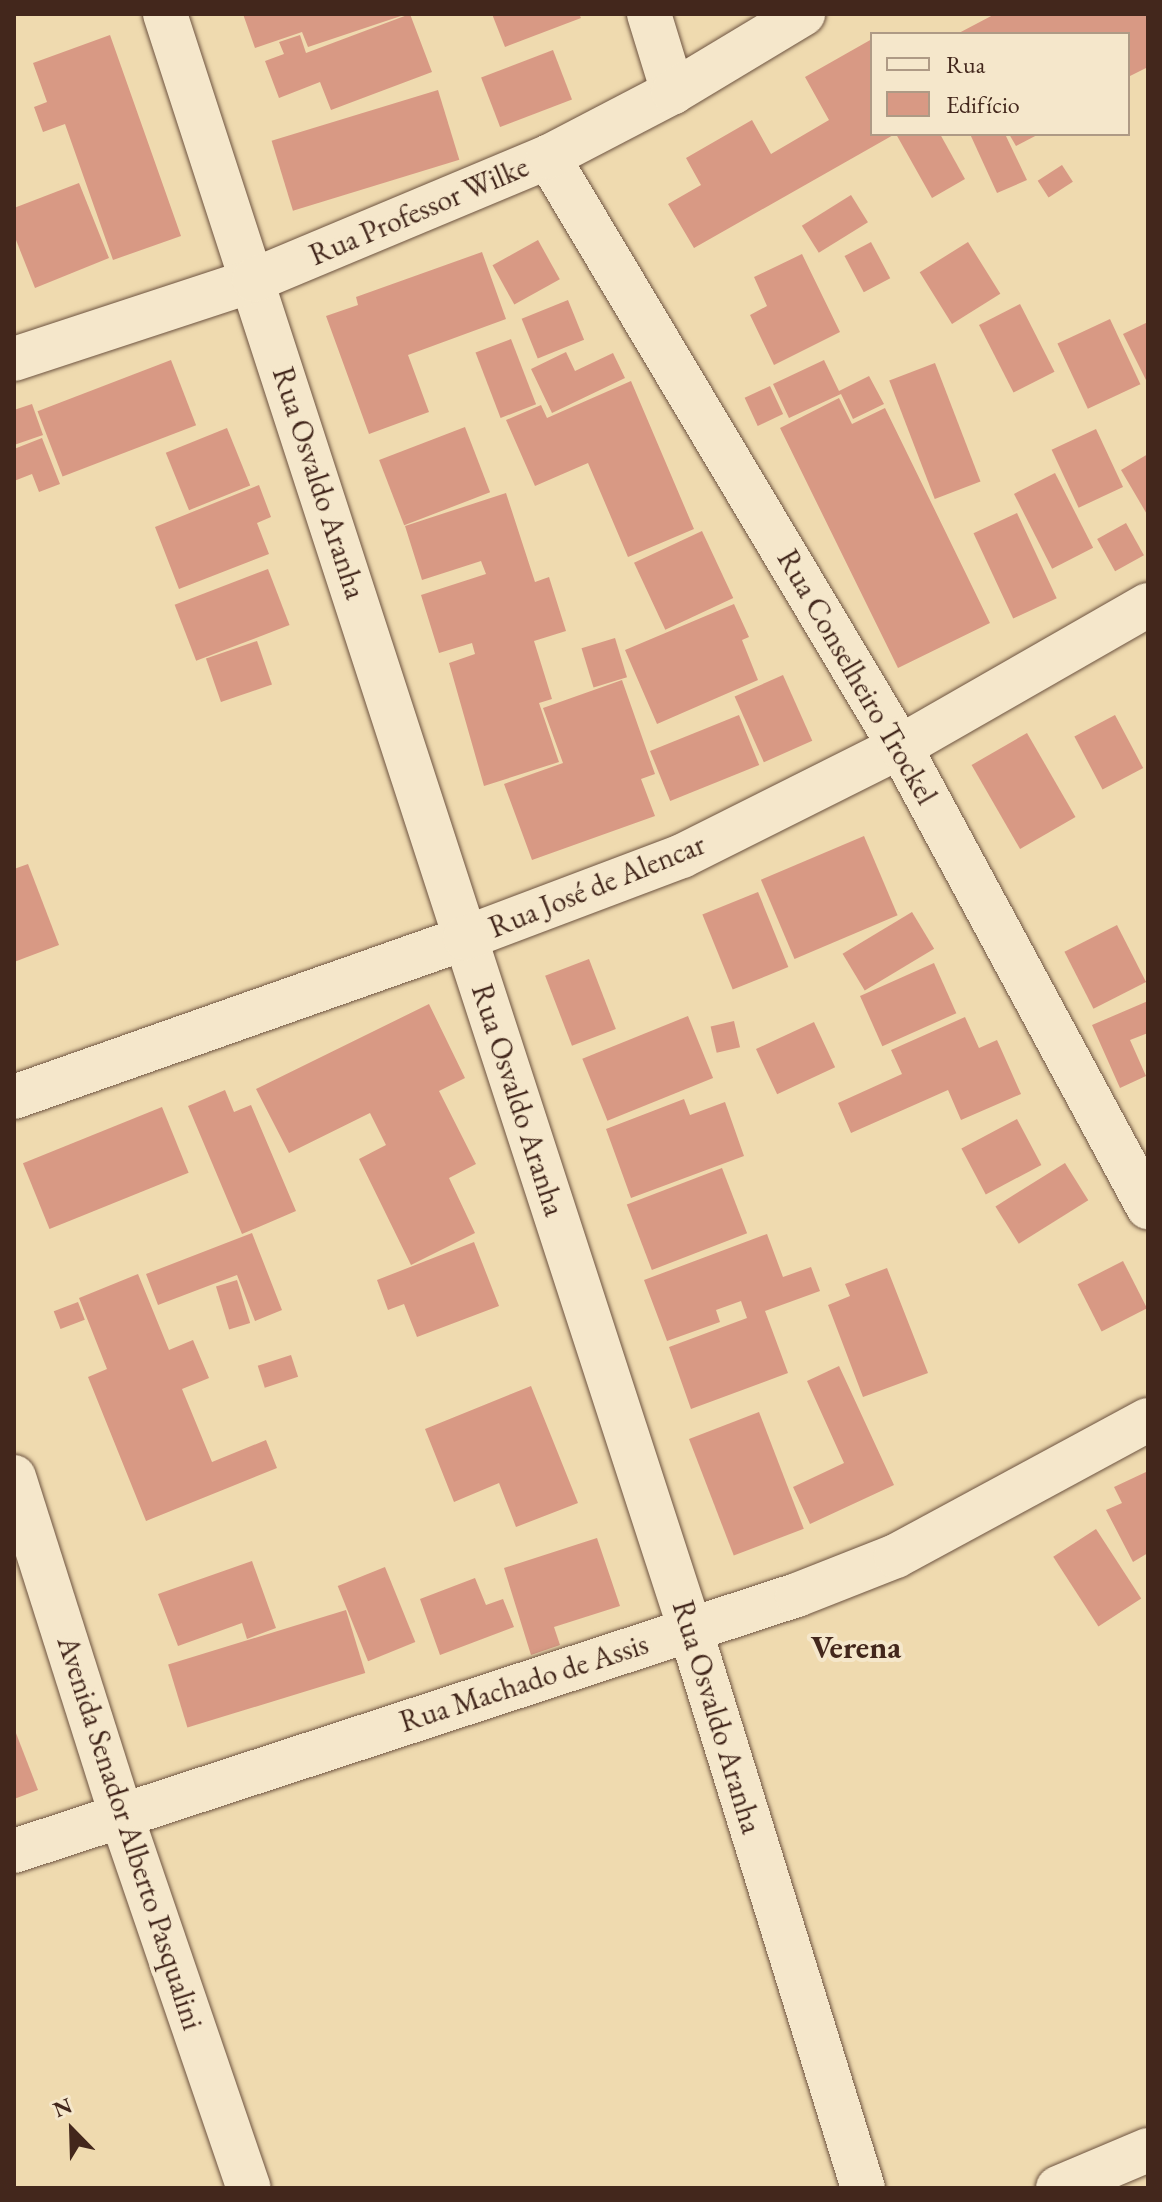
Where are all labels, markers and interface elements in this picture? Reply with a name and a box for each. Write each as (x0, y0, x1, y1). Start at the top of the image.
legend (870, 32, 1130, 136)
text: Rua (946, 49, 985, 80)
text: Edifício (946, 89, 1020, 120)
street label: Rua Professor Wilke (304, 149, 534, 273)
street label: Rua Osvaldo Aranha (265, 363, 373, 603)
street label: Rua Conselheiro Trockel (769, 543, 945, 811)
street label: Rua José de Alencar (484, 826, 710, 946)
street label: Rua Osvaldo Aranha (464, 980, 572, 1220)
street label: Rua Osvaldo Aranha (664, 1596, 770, 1838)
street label: Rua Machado de Assis (395, 1626, 653, 1740)
district label: Verena (811, 1628, 901, 1666)
street label: Avenida Senador Alberto Pasqualini (49, 1632, 211, 2034)
north arrow (32, 2090, 112, 2170)
text: N (49, 2091, 76, 2124)

